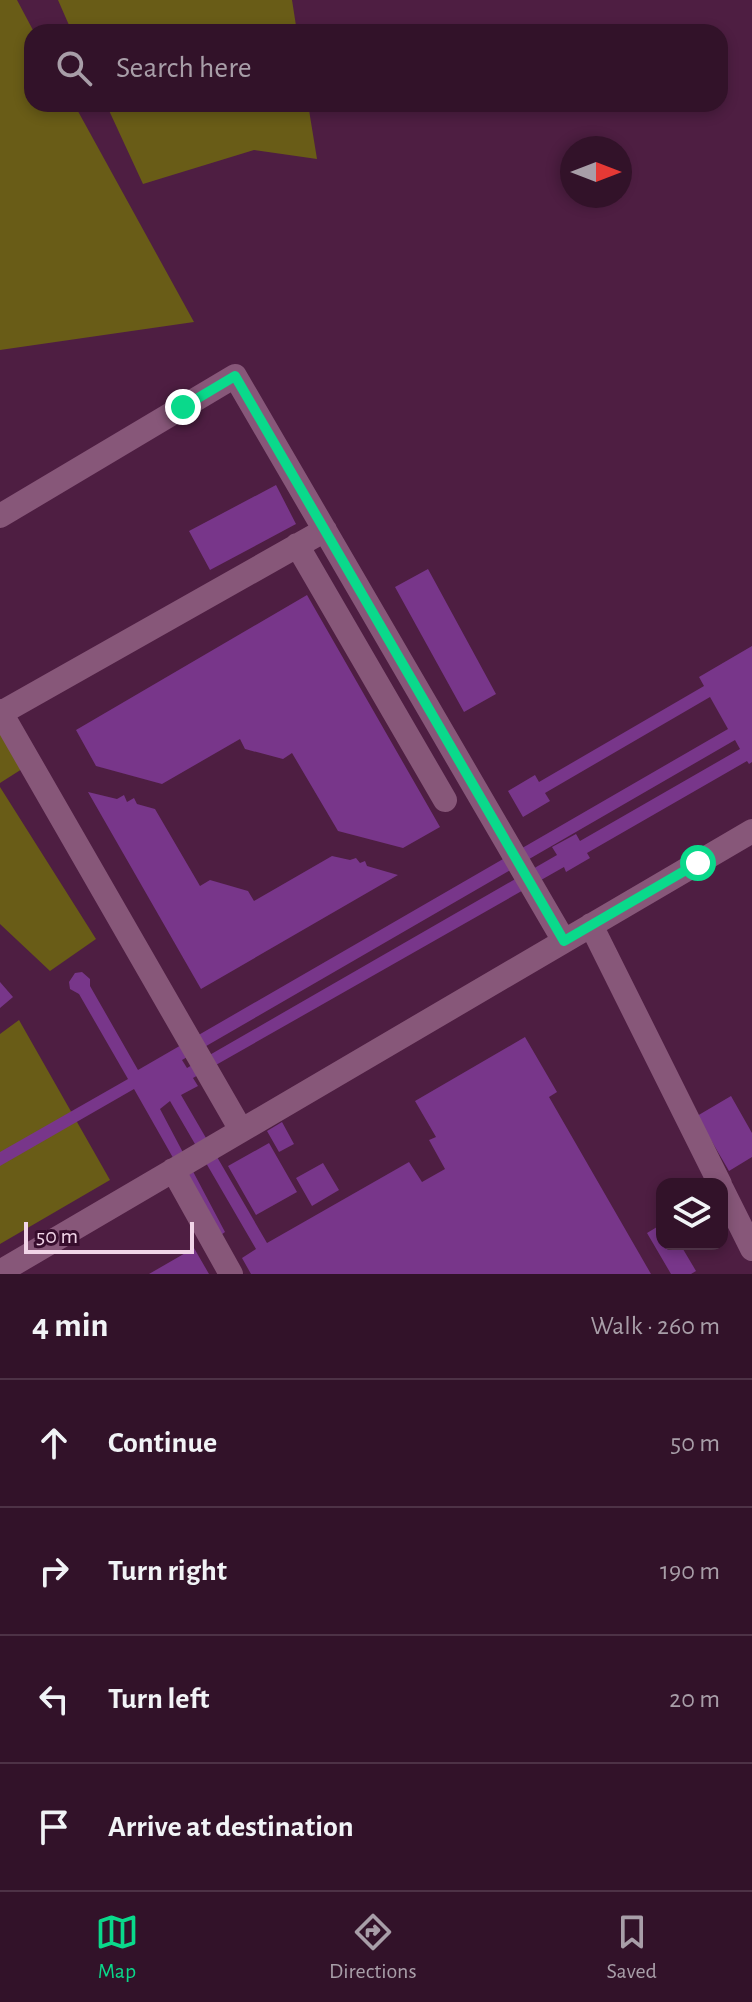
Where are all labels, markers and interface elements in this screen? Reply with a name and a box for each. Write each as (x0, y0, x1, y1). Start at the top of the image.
search box (24, 24, 728, 112)
icon: search (52, 46, 96, 90)
text: Search here (116, 53, 252, 83)
north arrow (560, 136, 632, 208)
route end (165, 389, 201, 425)
route start (680, 845, 716, 881)
map controls (656, 1178, 728, 1250)
button: layers (656, 1178, 728, 1250)
scale bar (24, 1218, 194, 1254)
text: 50 m (36, 1225, 78, 1247)
text: 4 min (32, 1309, 109, 1343)
text: Walk · 260 m (590, 1313, 720, 1339)
icon: ahead (32, 1421, 76, 1465)
text: Continue (108, 1428, 217, 1458)
text: 50 m (670, 1430, 720, 1456)
icon: right (32, 1549, 76, 1593)
text: Turn right (108, 1556, 227, 1586)
text: 190 m (660, 1558, 720, 1584)
icon: left (32, 1677, 76, 1721)
text: Turn left (108, 1684, 209, 1714)
text: 20 m (669, 1686, 720, 1712)
icon: arrive (32, 1805, 76, 1849)
text: Arrive at destination (108, 1812, 354, 1842)
tab: Map (95, 1910, 139, 1984)
tab: Directions (329, 1910, 417, 1984)
tab: Saved (607, 1910, 657, 1984)

